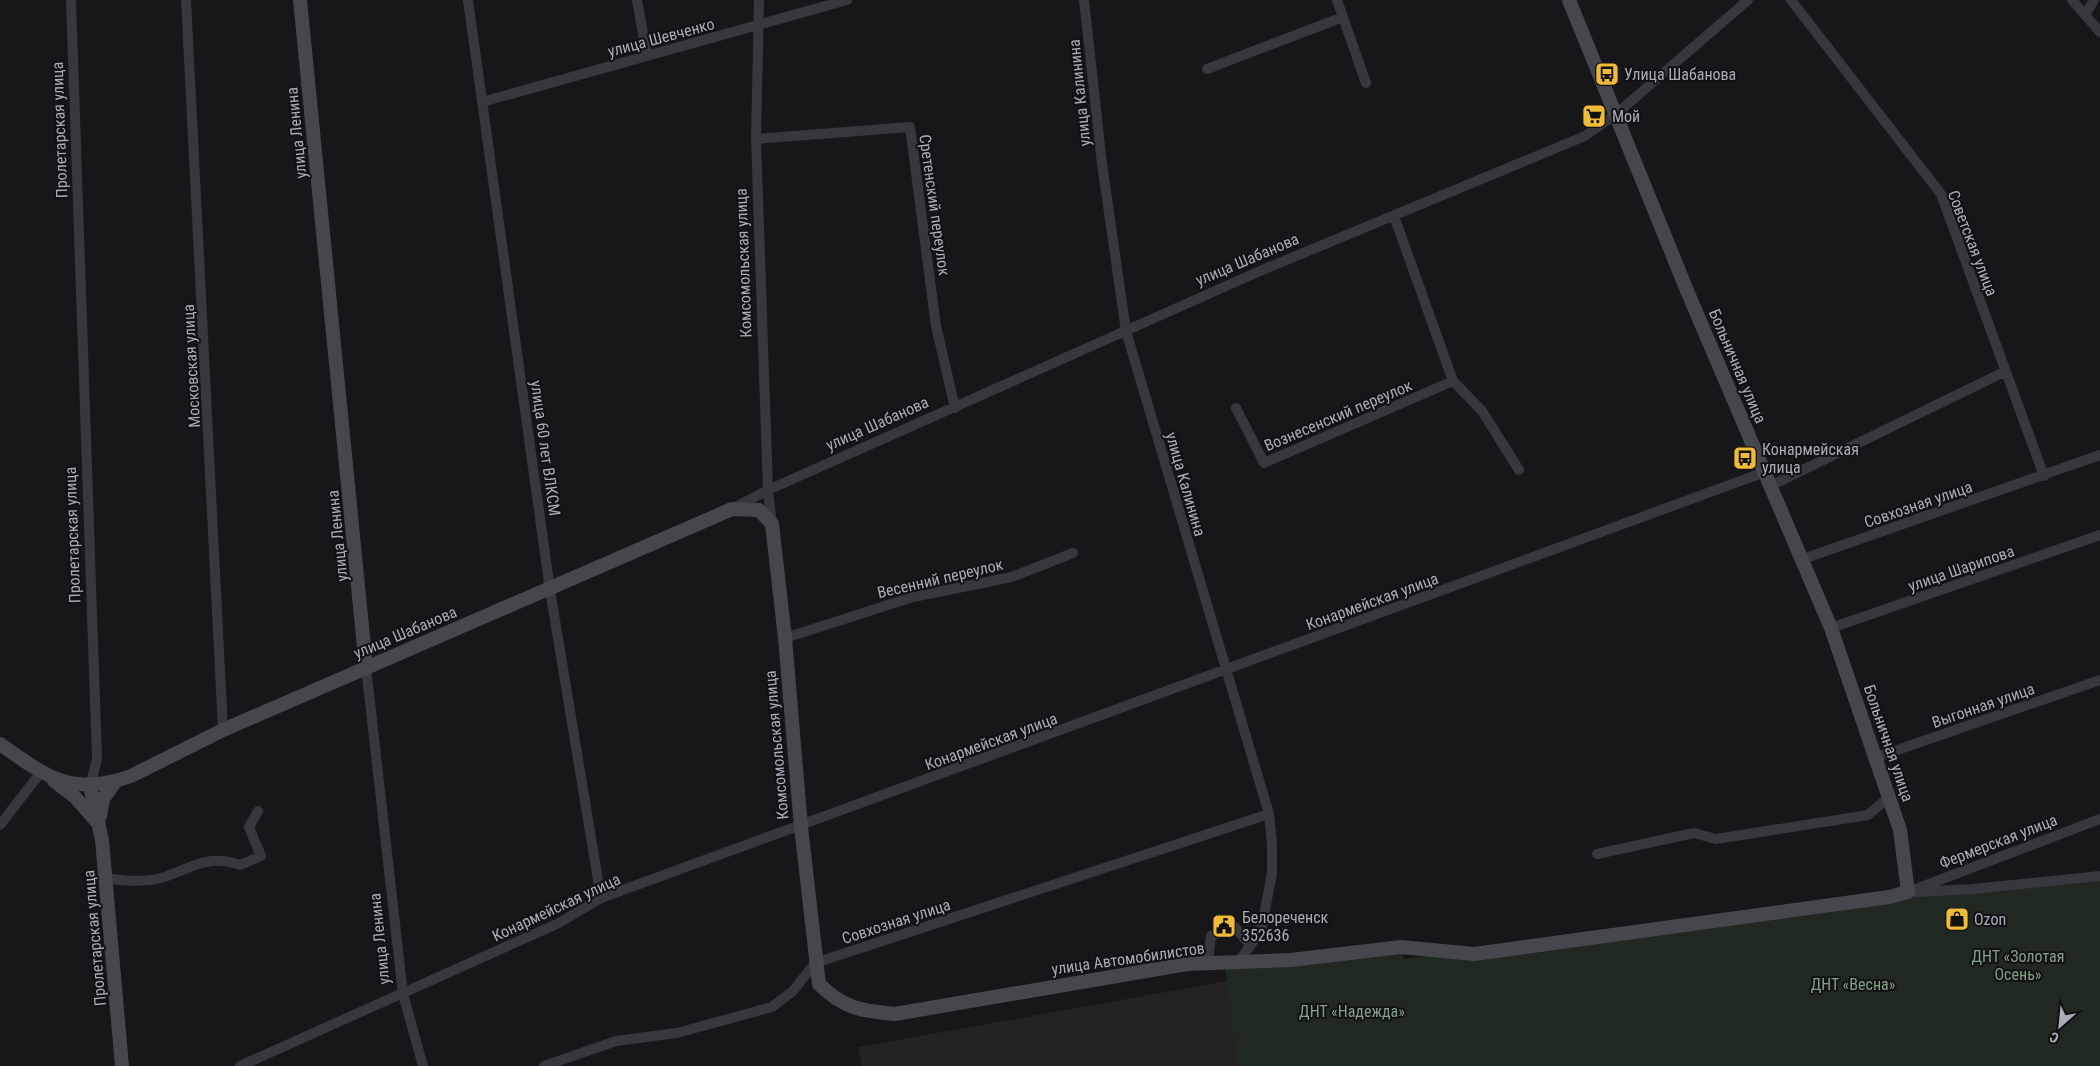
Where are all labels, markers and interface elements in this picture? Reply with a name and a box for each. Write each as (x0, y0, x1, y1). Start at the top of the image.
street label: улица Шевченко (606, 14, 717, 61)
street label: улица Калинина (1064, 39, 1095, 147)
street label: Пролетарская улица (48, 61, 71, 198)
bus stop icon: Улица Шабанова (1594, 61, 1620, 87)
place label: Улица Шабанова (1624, 65, 1736, 84)
street label: улица Ленина (282, 86, 311, 180)
supermarket icon: Мой (1581, 103, 1607, 129)
place label: Мой (1612, 107, 1640, 126)
street label: Сретенский переулок (915, 133, 954, 277)
street label: Комсомольская улица (731, 188, 756, 338)
street label: Советская улица (1944, 188, 2001, 299)
street label: улица Шабанова (1193, 229, 1302, 290)
street label: Московская улица (179, 304, 204, 428)
street label: Больничная улица (1705, 306, 1770, 426)
street label: Вознесенский переулок (1261, 376, 1415, 455)
street label: улица 60 лет ВЛКСМ (527, 379, 564, 517)
street label: улица Шабанова (823, 392, 931, 455)
street label: улица Калинина (1162, 430, 1209, 538)
place label: Конармейская улица (1762, 440, 1859, 477)
bus stop icon: Конармейская улица (1732, 445, 1758, 471)
street label: Пролетарская улица (61, 466, 84, 603)
street label: Совхозная улица (1862, 477, 1975, 532)
street label: улица Ленина (323, 489, 352, 583)
street label: улица Шарипова (1906, 541, 2017, 596)
street label: Весенний переулок (875, 555, 1005, 602)
street label: Конармейская улица (1303, 569, 1441, 634)
street label: улица Шабанова (351, 602, 460, 663)
street label: Комсомольская улица (761, 670, 792, 820)
street label: Выгонная улица (1929, 679, 2037, 732)
street label: Больничная улица (1860, 682, 1917, 804)
street label: Конармейская улица (922, 709, 1060, 774)
street label: Фермерская улица (1937, 810, 2060, 873)
street label: Пролетарская улица (79, 869, 110, 1007)
street label: Конармейская улица (489, 869, 623, 946)
street label: улица Ленина (365, 892, 394, 986)
street label: Совхозная улица (839, 895, 953, 948)
shop icon: Ozon (1944, 906, 1970, 932)
place label: Белореченск 352636 (1242, 908, 1329, 945)
place label: Ozon (1974, 910, 2006, 929)
public building icon: Белореченск 352636 (1211, 913, 1237, 939)
street label: улица Автомобилистов (1050, 938, 1206, 979)
park label: ДНТ «Золотая Осень» (1972, 947, 2064, 984)
park label: ДНТ «Весна» (1811, 975, 1896, 994)
north arrow (2035, 1001, 2085, 1051)
park label: ДНТ «Надежда» (1299, 1002, 1405, 1021)
text: С (2047, 1029, 2061, 1047)

